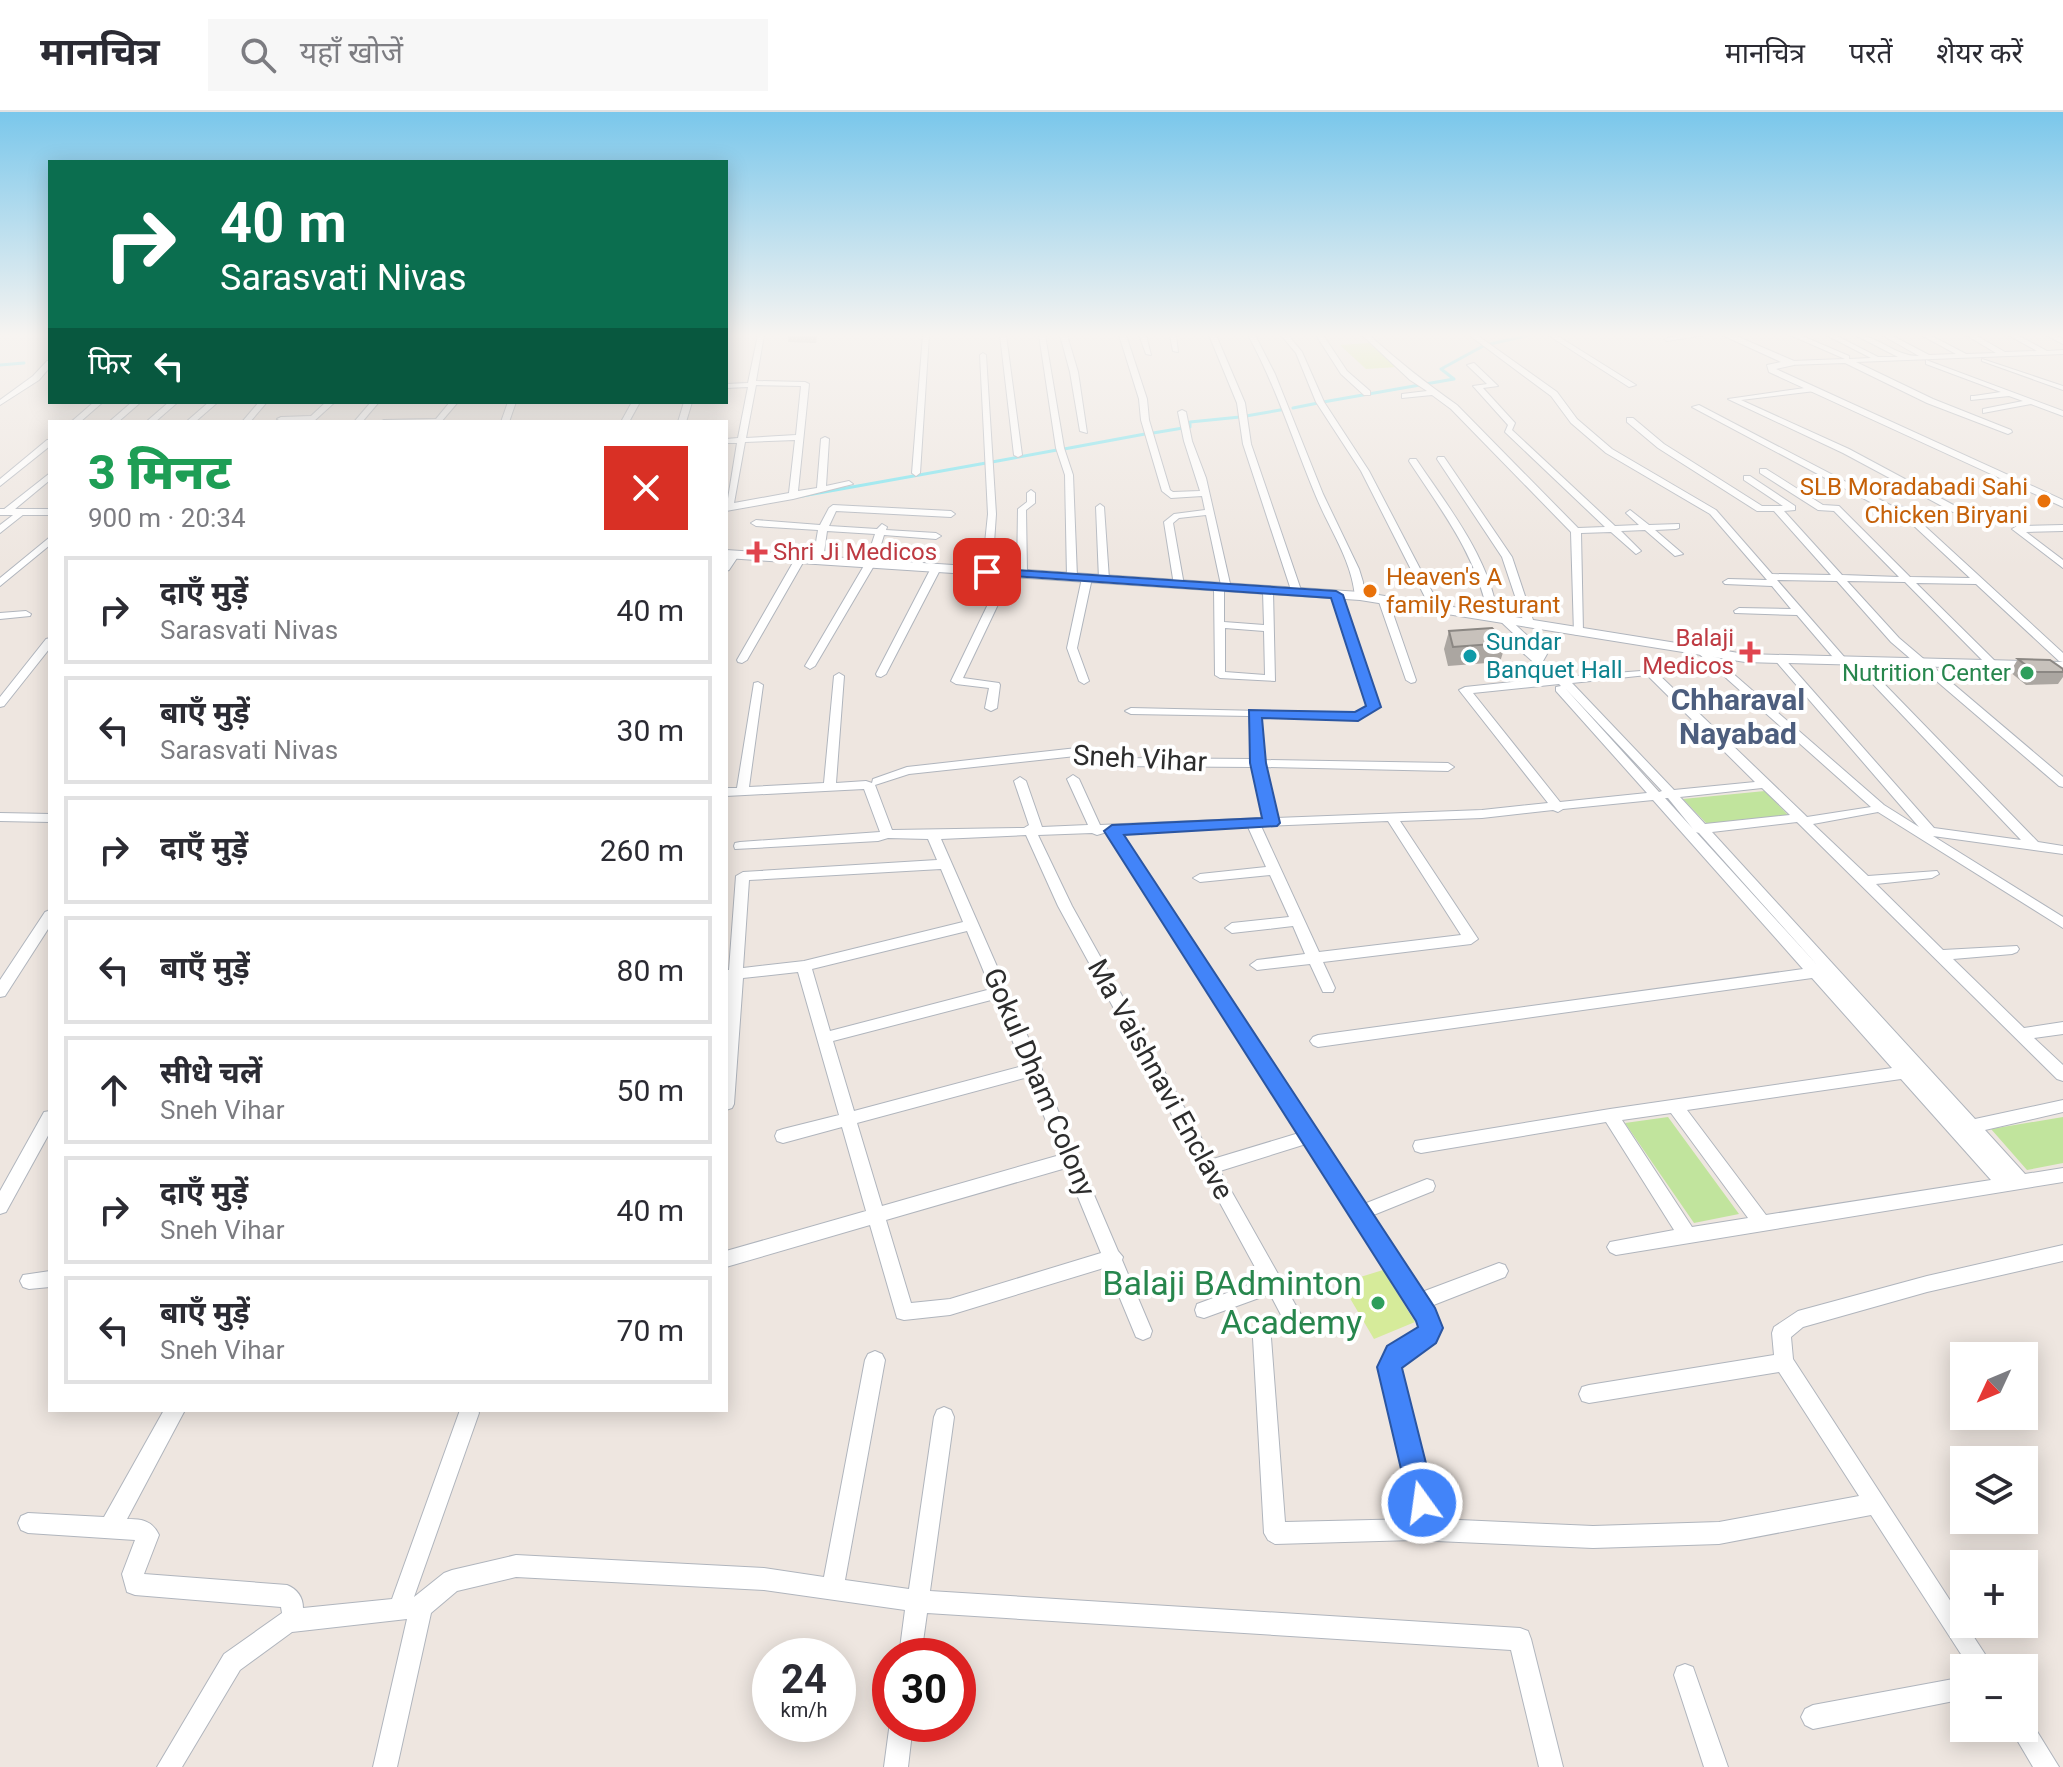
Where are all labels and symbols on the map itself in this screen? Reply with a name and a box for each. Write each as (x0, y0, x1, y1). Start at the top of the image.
place label: SLB Moradabadi Sahi Chicken Biryani (1800, 473, 2028, 529)
marker: SLB Moradabadi Sahi Chicken Biryani (2035, 492, 2053, 510)
place label: Shri Ji Medicos (773, 538, 937, 566)
pin (953, 538, 1021, 606)
marker: Shri Ji Medicos (748, 543, 766, 561)
place label: Heaven's A family Resturant (1386, 563, 1560, 619)
marker: Heaven's A family Resturant (1361, 582, 1379, 600)
place label: Balaji Medicos (1642, 624, 1734, 680)
place label: Sundar Banquet Hall (1486, 628, 1623, 684)
marker: Balaji Medicos (1741, 643, 1759, 661)
marker: Sundar Banquet Hall (1461, 647, 1479, 665)
place label: Nutrition Center (1842, 659, 2011, 687)
marker: Nutrition Center (2018, 664, 2036, 682)
district label: Chharaval Nayabad (1671, 682, 1805, 751)
street label: Sneh Vihar (1072, 739, 1208, 779)
street label: Ma Vaishnavi Enclave (1081, 953, 1240, 1205)
street label: Gokul Dham Colony (977, 963, 1103, 1201)
place label: Balaji BAdminton Academy (1102, 1263, 1362, 1342)
marker: Balaji BAdminton Academy (1369, 1294, 1387, 1312)
north arrow (1950, 1342, 2038, 1430)
position arrow (1380, 1461, 1464, 1545)
speed limit sign: 30 (872, 1638, 976, 1742)

